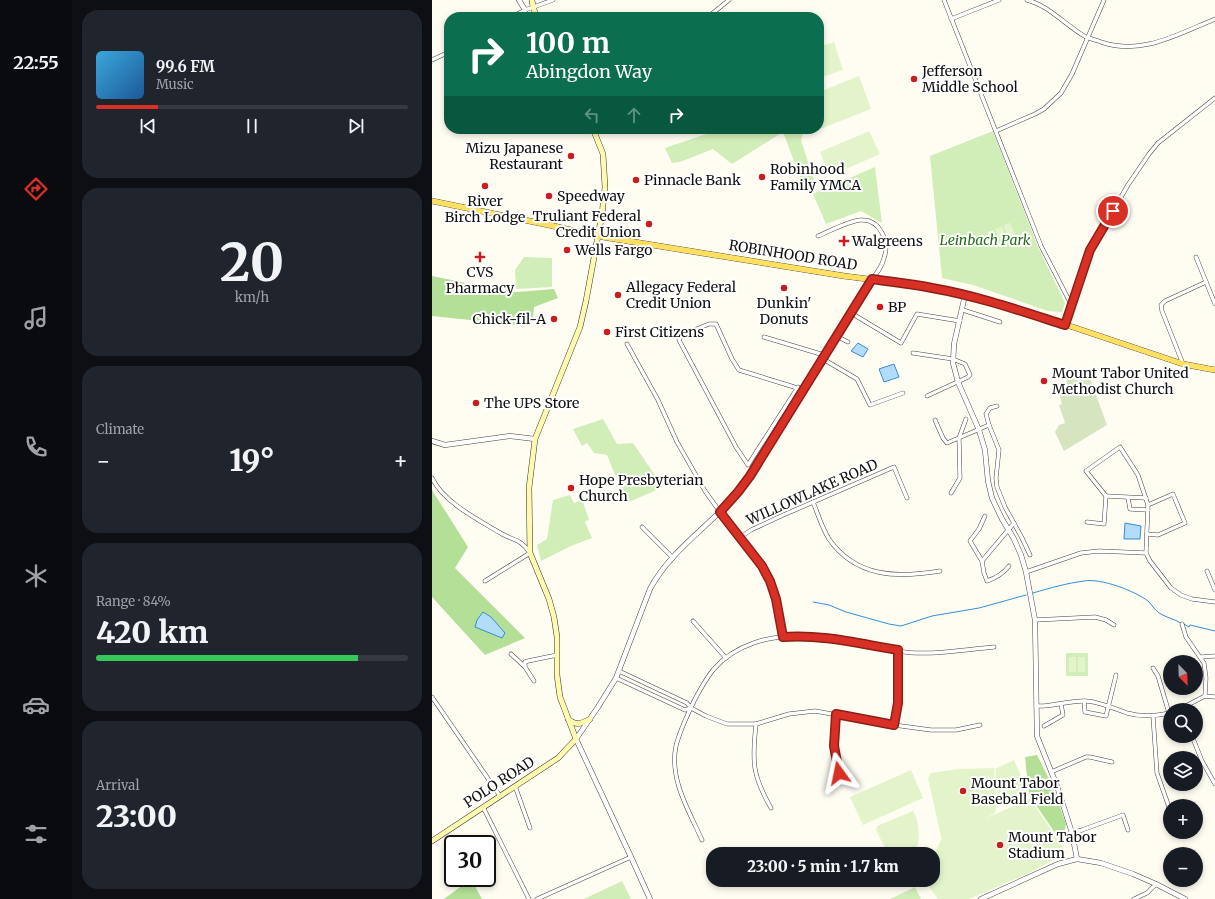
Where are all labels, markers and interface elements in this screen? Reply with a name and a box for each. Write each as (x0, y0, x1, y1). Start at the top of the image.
text: 100 m (526, 25, 610, 61)
icon: right (460, 28, 512, 80)
text: 22:55 (13, 51, 59, 74)
text: 99.6 FM (156, 57, 215, 76)
text: Abingdon Way (526, 60, 652, 83)
place label: Jefferson Middle School (921, 62, 1019, 96)
marker: Jefferson Middle School (909, 74, 919, 84)
text: Music (156, 76, 194, 93)
icon: left (581, 104, 603, 126)
icon: ahead (623, 104, 645, 126)
icon: right (665, 104, 687, 126)
icon: previous (137, 115, 159, 137)
icon: pause (241, 115, 263, 137)
icon: next (345, 115, 367, 137)
place label: Mizu Japanese Restaurant (465, 139, 564, 173)
marker: Mizu Japanese Restaurant (566, 151, 576, 161)
place label: Robinhood Family YMCA (770, 160, 861, 194)
place label: Pinnacle Bank (644, 171, 741, 189)
marker: Robinhood Family YMCA (757, 172, 767, 182)
icon: directions (22, 175, 50, 203)
marker: Pinnacle Bank (631, 175, 641, 185)
marker: River Birch Lodge (480, 181, 490, 191)
place label: Speedway (557, 187, 626, 205)
marker: Speedway (544, 191, 554, 201)
place label: River Birch Lodge (445, 192, 525, 226)
pin (1096, 194, 1130, 228)
icon: arrive (1102, 200, 1124, 222)
place label: Truliant Federal Credit Union (533, 207, 642, 241)
marker: Truliant Federal Credit Union (644, 219, 654, 229)
text: 20 (220, 230, 284, 295)
park label: Leinbach Park (940, 231, 1031, 249)
place label: Walgreens (851, 232, 923, 250)
street label: ROBINHOOD ROAD (728, 236, 859, 274)
marker: Walgreens (839, 236, 849, 246)
place label: Wells Fargo (574, 241, 652, 259)
marker: Wells Fargo (562, 245, 572, 255)
marker: CVS Pharmacy (475, 252, 485, 262)
place label: CVS Pharmacy (446, 263, 515, 297)
place label: Allegacy Federal Credit Union (625, 278, 737, 312)
marker: Dunkin' Donuts (779, 283, 789, 293)
text: km/h (235, 289, 269, 306)
marker: Allegacy Federal Credit Union (613, 290, 623, 300)
place label: Dunkin' Donuts (757, 294, 811, 328)
place label: BP (888, 298, 906, 316)
marker: BP (875, 302, 885, 312)
icon: music (22, 304, 50, 332)
place label: Chick-fil-A (472, 310, 546, 328)
marker: Chick-fil-A (549, 314, 559, 324)
place label: First Citizens (615, 323, 704, 341)
marker: First Citizens (602, 327, 612, 337)
place label: Mount Tabor United Methodist Church (1052, 364, 1189, 398)
marker: Mount Tabor United Methodist Church (1039, 376, 1049, 386)
place label: The UPS Store (484, 394, 579, 412)
marker: The UPS Store (471, 398, 481, 408)
text: Climate (96, 421, 144, 438)
icon: phone (22, 433, 50, 461)
text: 19° (229, 441, 275, 479)
text: − (96, 447, 111, 475)
text: + (393, 447, 408, 475)
street label: WILLOWLAKE ROAD (743, 455, 881, 529)
place label: Hope Presbyterian Church (579, 471, 704, 505)
marker: Hope Presbyterian Church (566, 483, 576, 493)
icon: climate (22, 562, 50, 590)
text: Range · 84% (96, 593, 171, 610)
text: 420 km (96, 613, 208, 651)
north arrow (1163, 655, 1203, 695)
map controls (1163, 655, 1203, 887)
icon: car (22, 691, 50, 719)
button: search (1163, 703, 1203, 743)
button: layers (1163, 751, 1203, 791)
street label: POLO ROAD (460, 752, 538, 812)
position arrow (818, 752, 860, 794)
place label: Mount Tabor Baseball Field (971, 774, 1064, 808)
text: Arrival (96, 777, 139, 794)
marker: Mount Tabor Baseball Field (958, 786, 968, 796)
text: 23:00 (96, 797, 177, 835)
button: + (1163, 799, 1203, 839)
icon: filters (22, 820, 50, 848)
place label: Mount Tabor Stadium (1008, 828, 1097, 862)
speed limit sign: 30 (444, 835, 496, 887)
marker: Mount Tabor Stadium (995, 840, 1005, 850)
button: − (1163, 847, 1203, 887)
text: 23:00 · 5 min · 1.7 km (747, 857, 899, 876)

